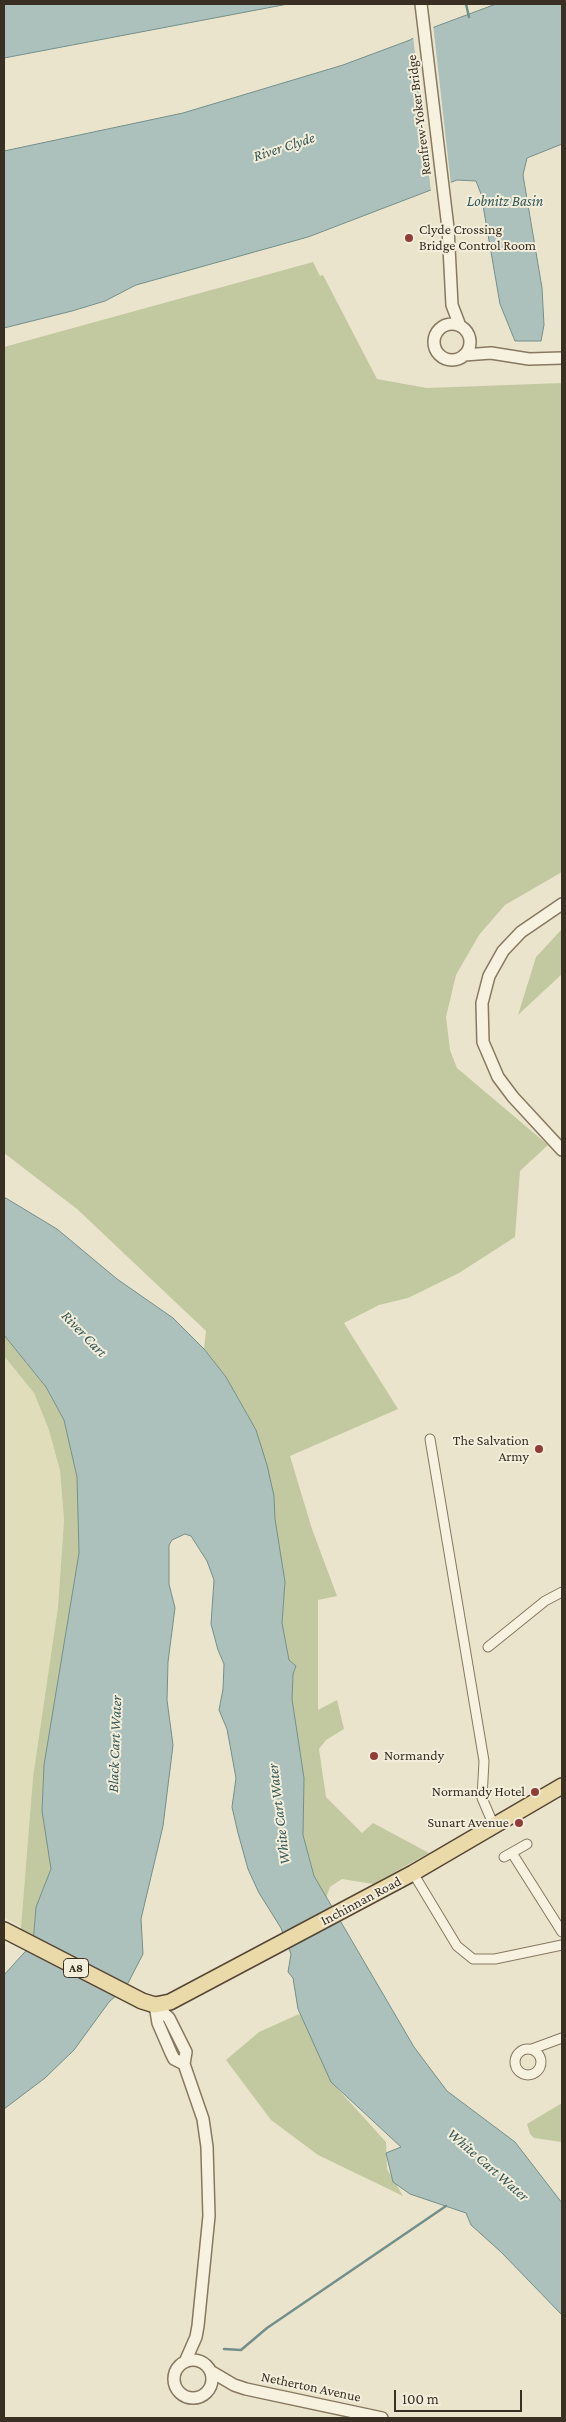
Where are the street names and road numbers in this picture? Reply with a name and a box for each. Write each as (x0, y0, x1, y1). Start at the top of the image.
street label: Renfrew-Yoker Bridge (403, 54, 435, 176)
street label: Inchinnan Road (318, 1873, 404, 1929)
road number: A8 (64, 1959, 88, 1978)
street label: Netherton Avenue (260, 2368, 362, 2406)

